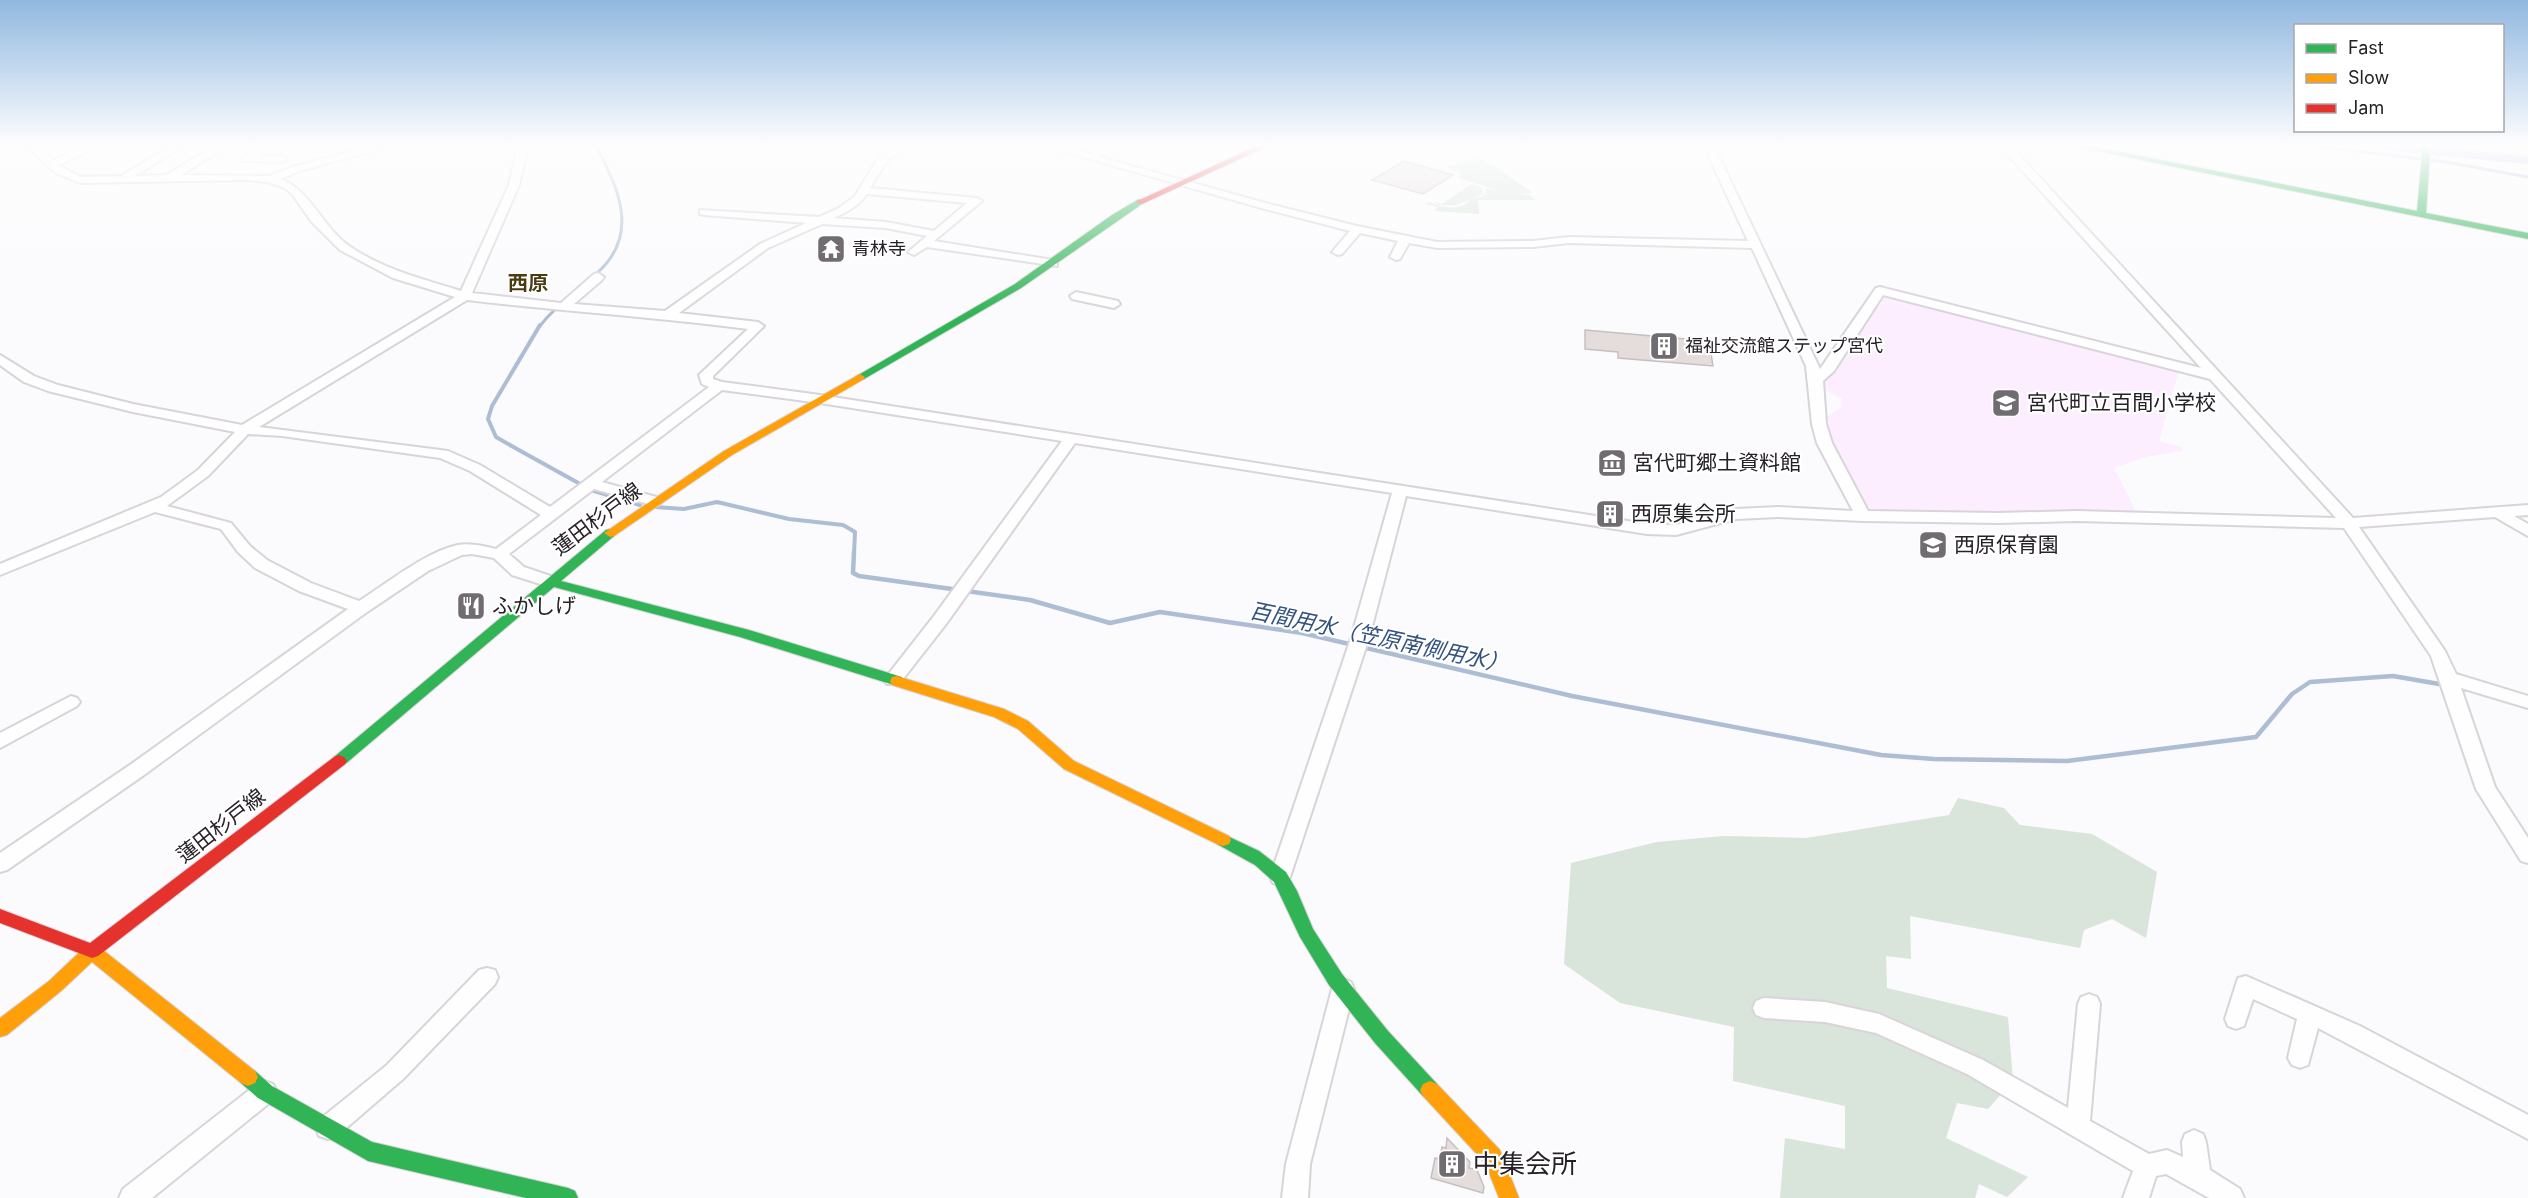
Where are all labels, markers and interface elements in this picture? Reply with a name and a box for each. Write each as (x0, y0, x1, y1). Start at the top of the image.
legend (2294, 24, 2504, 132)
text: Fast (2348, 37, 2384, 58)
text: Slow (2348, 67, 2389, 88)
text: Jam (2348, 97, 2384, 118)
temple icon: 青林寺 (815, 233, 847, 265)
place label: 青林寺 (852, 238, 906, 259)
district label: 西原 (508, 271, 548, 295)
building icon: 福祉交流館ステップ宮代 (1648, 330, 1680, 362)
place label: 福祉交流館ステップ宮代 (1685, 335, 1883, 356)
school or university icon: 宮代町立百間小学校 (1990, 387, 2022, 419)
place label: 宮代町立百間小学校 (2027, 390, 2216, 415)
museum icon: 宮代町郷土資料館 (1596, 447, 1628, 479)
place label: 宮代町郷土資料館 (1633, 450, 1801, 475)
street label: 蓮田杉戸線 (547, 477, 646, 560)
building icon: 西原集会所 (1594, 498, 1626, 530)
place label: 西原集会所 (1631, 501, 1736, 526)
school or university icon: 西原保育園 (1917, 529, 1949, 561)
place label: 西原保育園 (1954, 532, 2059, 557)
restaurant icon: ふかしげ (455, 590, 487, 622)
place label: ふかしげ (492, 593, 576, 618)
water label: 百間用水（笠原南側用水） (1247, 597, 1511, 677)
street label: 蓮田杉戸線 (172, 783, 270, 868)
building icon: 中集会所 (1436, 1148, 1468, 1180)
place label: 中集会所 (1473, 1148, 1577, 1179)

